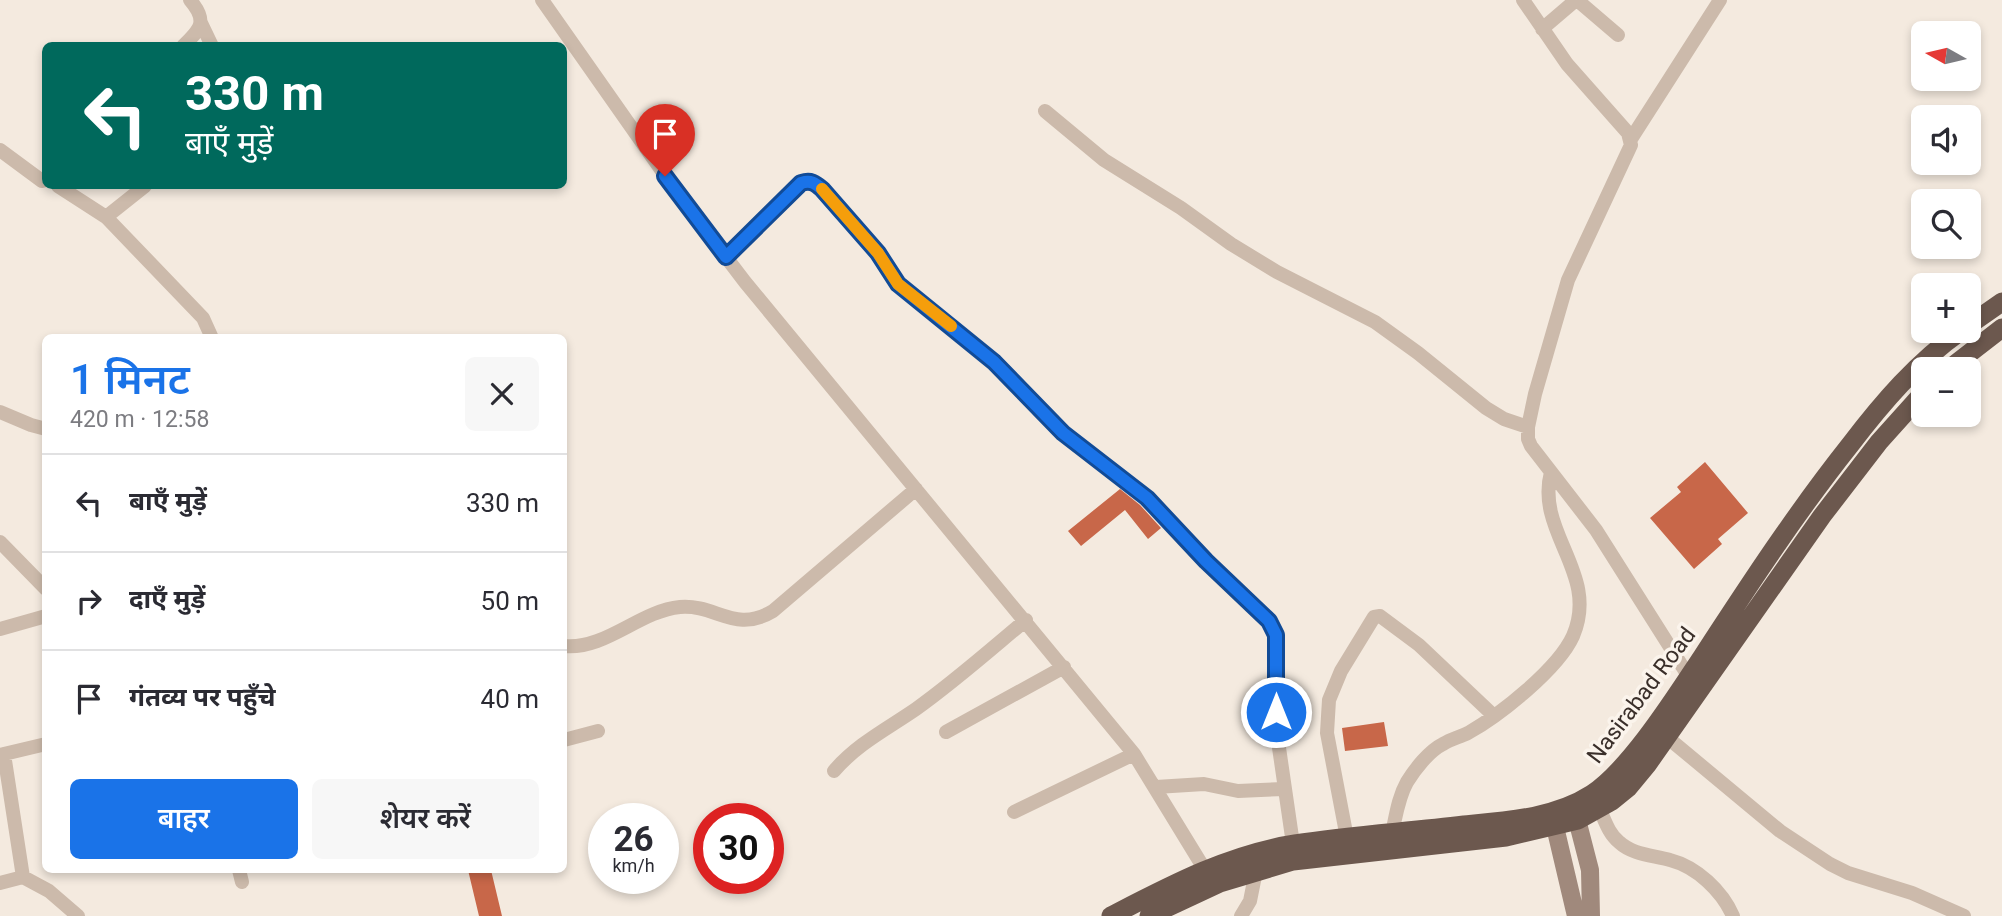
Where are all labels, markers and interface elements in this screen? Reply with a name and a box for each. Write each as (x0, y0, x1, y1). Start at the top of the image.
north arrow (1911, 21, 1981, 91)
map controls (1911, 21, 1981, 427)
text: 330 m (185, 65, 324, 122)
icon: left (70, 70, 161, 161)
pin (635, 104, 695, 176)
button: sound (1911, 105, 1981, 175)
icon: arrive (646, 115, 684, 153)
text: बाएँ मुड़ें (185, 124, 273, 162)
button: search (1911, 189, 1981, 259)
button: + (1911, 273, 1981, 343)
text: 1 मिनट (70, 355, 190, 404)
button: close (465, 357, 539, 431)
button: − (1911, 357, 1981, 427)
text: 420 m · 12:58 (70, 406, 209, 433)
icon: left (70, 484, 108, 522)
text: बाएँ मुड़ें (129, 486, 207, 516)
text: 330 m (466, 488, 539, 518)
icon: right (70, 582, 108, 620)
text: दाएँ मुड़ें (129, 584, 205, 614)
text: 50 m (481, 586, 539, 616)
street label: Nasirabad Road (1582, 622, 1701, 769)
position arrow (1239, 675, 1313, 749)
icon: arrive (70, 680, 108, 718)
text: गंतव्य पर पहुँचे (129, 682, 276, 712)
text: 40 m (481, 684, 539, 714)
button: बाहर (70, 779, 298, 859)
button: शेयर करें (312, 779, 539, 859)
speed limit sign: 30 (693, 803, 784, 894)
text: 26 (613, 819, 654, 860)
text: km/h (612, 855, 655, 876)

